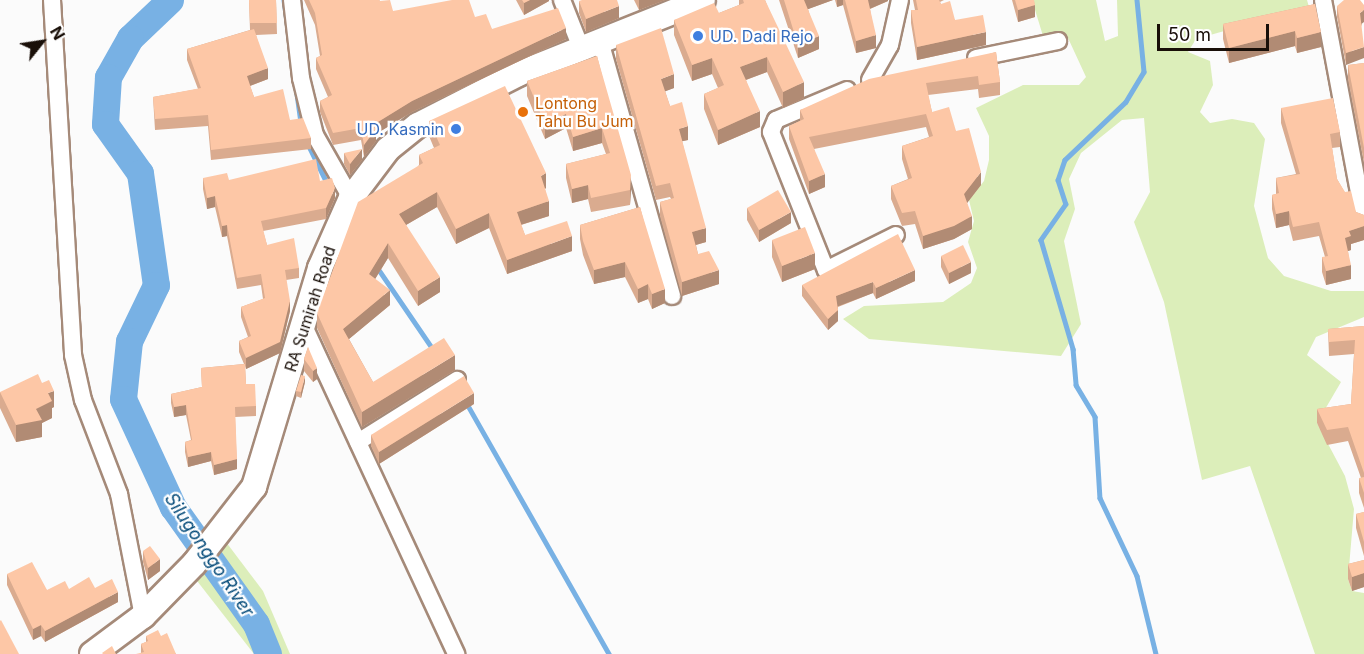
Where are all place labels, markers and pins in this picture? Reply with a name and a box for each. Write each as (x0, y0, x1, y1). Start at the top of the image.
place label: UD. Dadi Rejo (710, 26, 813, 46)
marker: UD. Dadi Rejo (691, 29, 705, 43)
place label: Lontong Tahu Bu Jum (535, 93, 634, 131)
marker: Lontong Tahu Bu Jum (516, 105, 530, 119)
place label: UD. Kasmin (357, 119, 444, 139)
marker: UD. Kasmin (449, 122, 463, 136)

